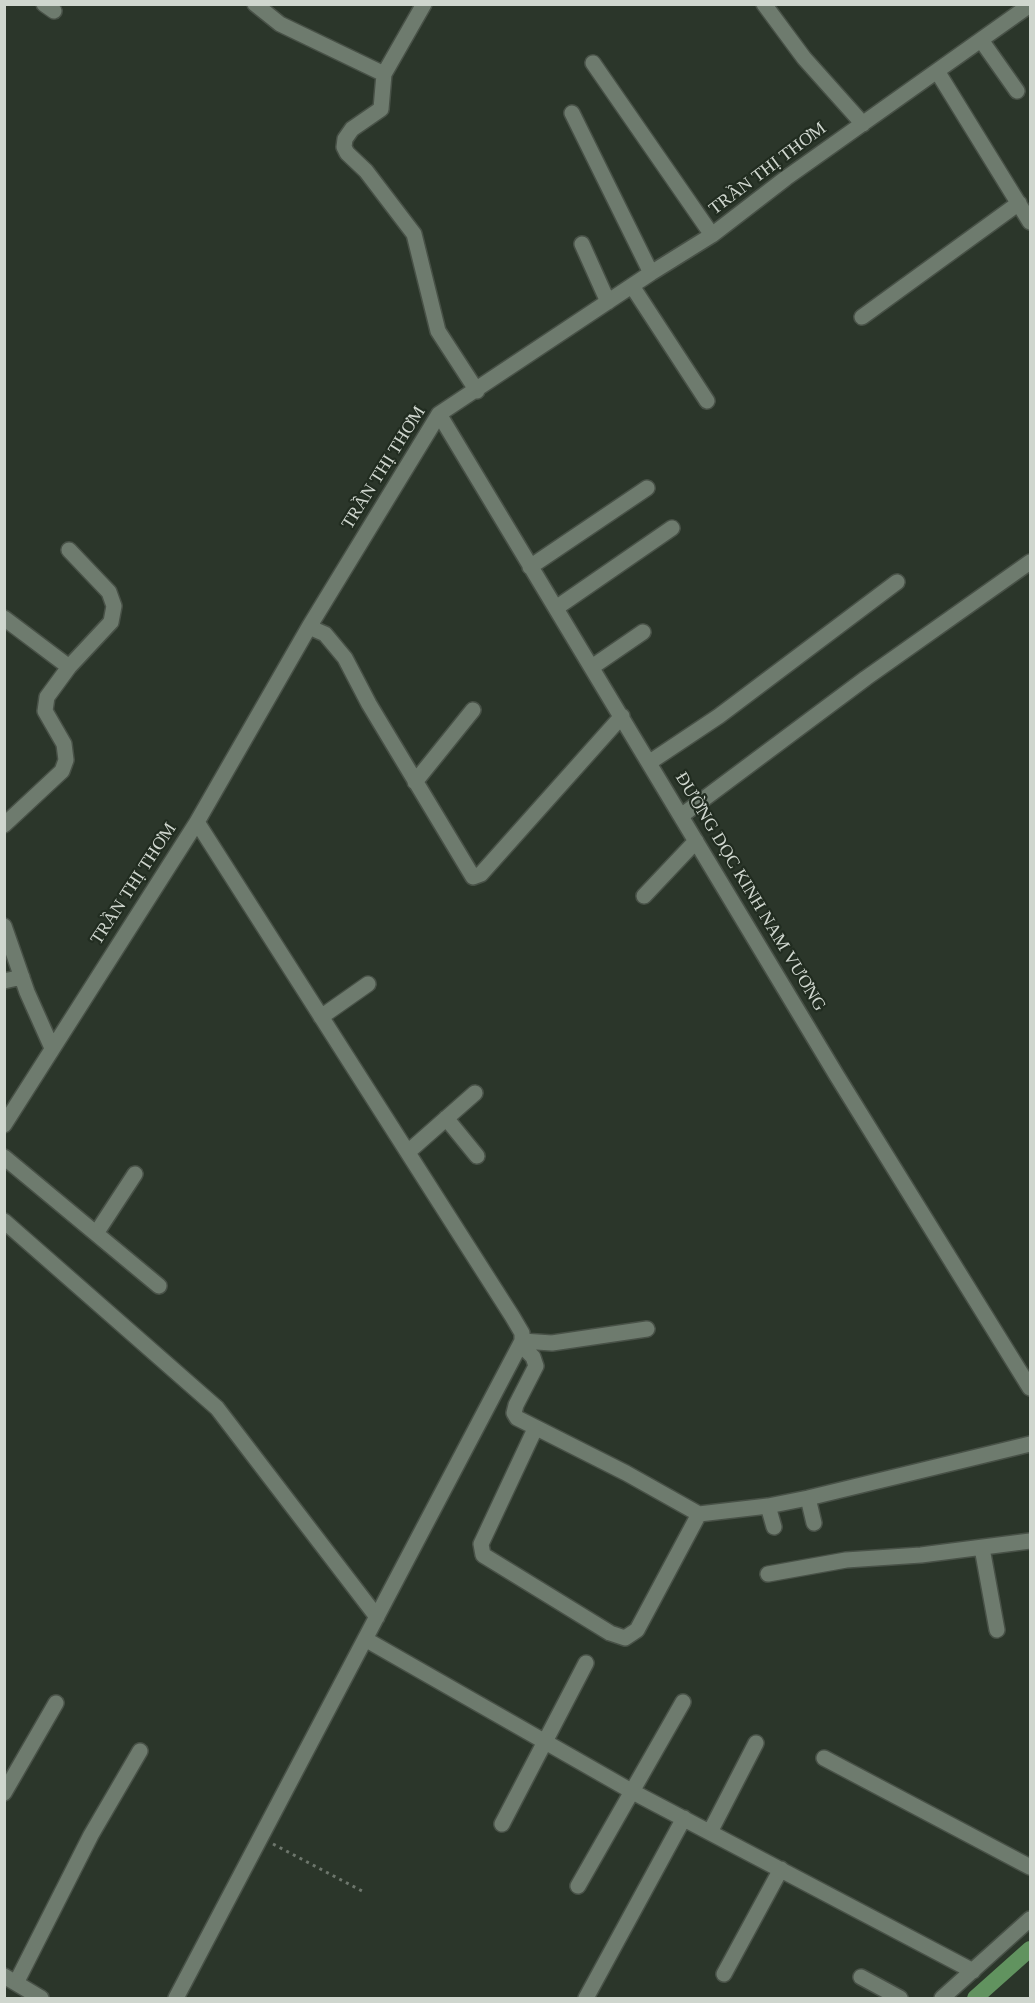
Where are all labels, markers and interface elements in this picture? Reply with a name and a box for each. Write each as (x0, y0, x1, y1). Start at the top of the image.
street label: TRẦN THỊ THƠM (705, 118, 831, 220)
street label: TRẦN THỊ THƠM (337, 402, 431, 534)
street label: ĐƯỜNG DỌC KINH NAM VƯƠNG (670, 769, 830, 1015)
street label: TRẦN THỊ THƠM (87, 819, 181, 949)

